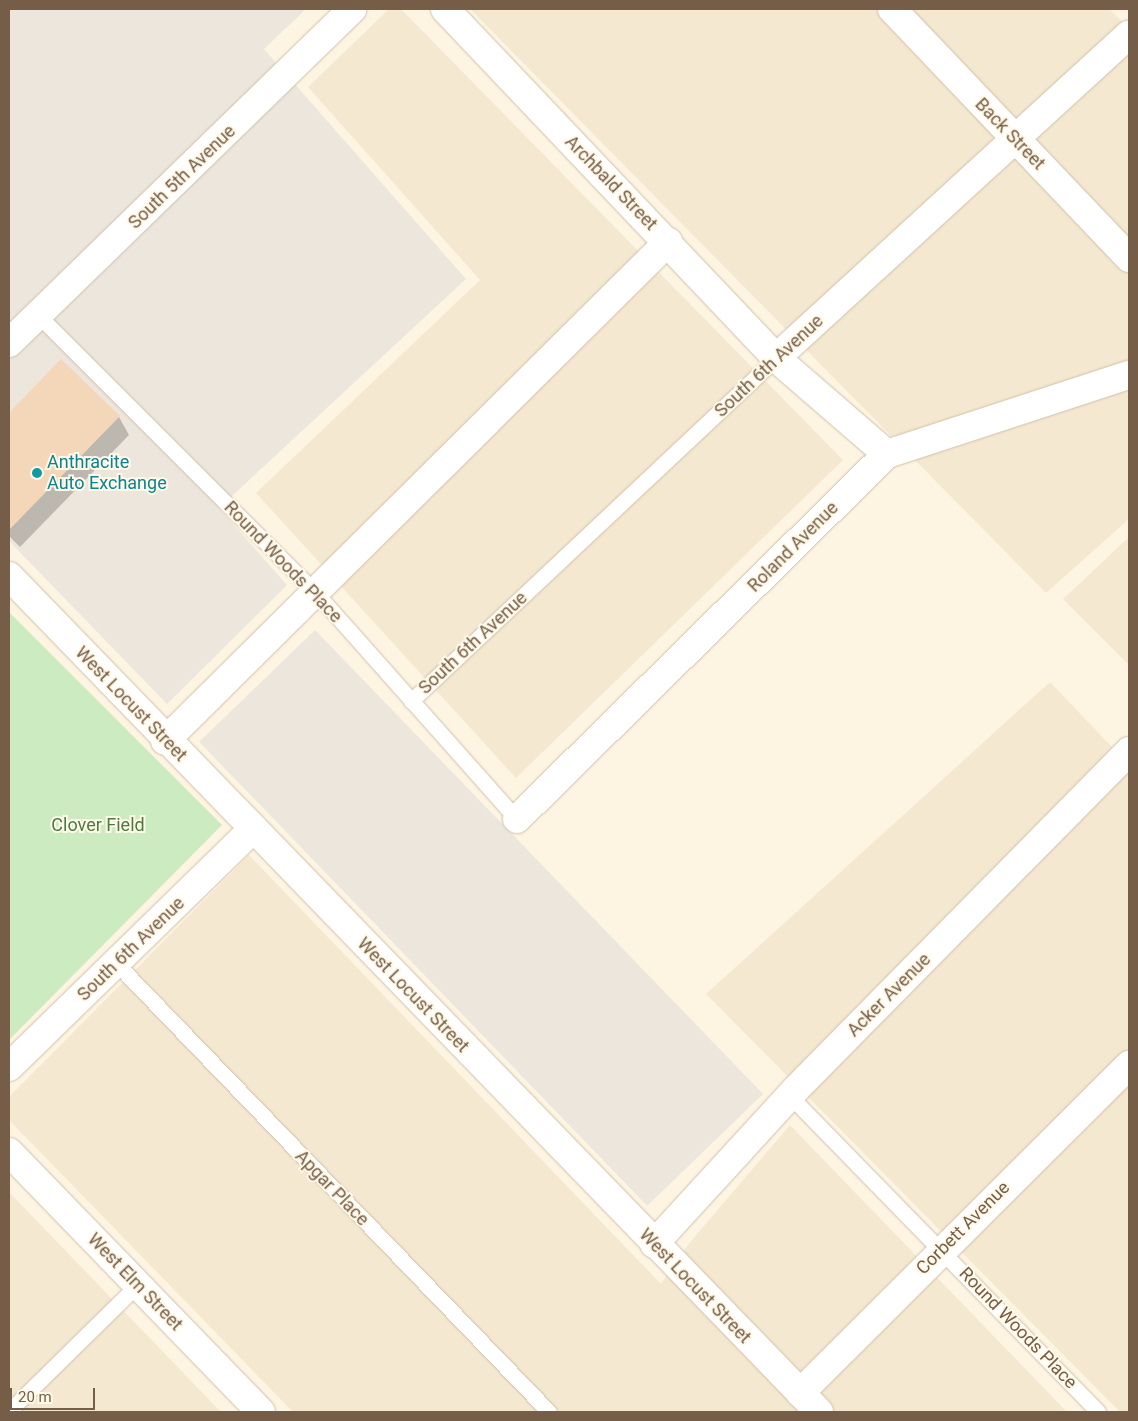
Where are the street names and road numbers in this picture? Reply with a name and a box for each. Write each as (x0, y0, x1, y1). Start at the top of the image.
street label: Back Street (970, 94, 1050, 174)
street label: South 5th Avenue (124, 120, 240, 234)
street label: Archbald Street (560, 131, 662, 235)
street label: South 6th Avenue (710, 310, 828, 422)
street label: Round Woods Place (219, 497, 347, 627)
street label: Roland Avenue (743, 497, 843, 597)
street label: South 6th Avenue (414, 587, 532, 699)
street label: West Locust Street (71, 642, 191, 766)
street label: South 6th Avenue (73, 892, 189, 1006)
street label: West Locust Street (353, 933, 473, 1057)
street label: Acker Avenue (843, 949, 935, 1041)
street label: Apgar Place (291, 1146, 373, 1230)
street label: Corbett Avenue (912, 1177, 1014, 1279)
street label: West Locust Street (635, 1224, 755, 1348)
street label: West Elm Street (83, 1229, 187, 1335)
street label: Round Woods Place (954, 1263, 1082, 1393)

